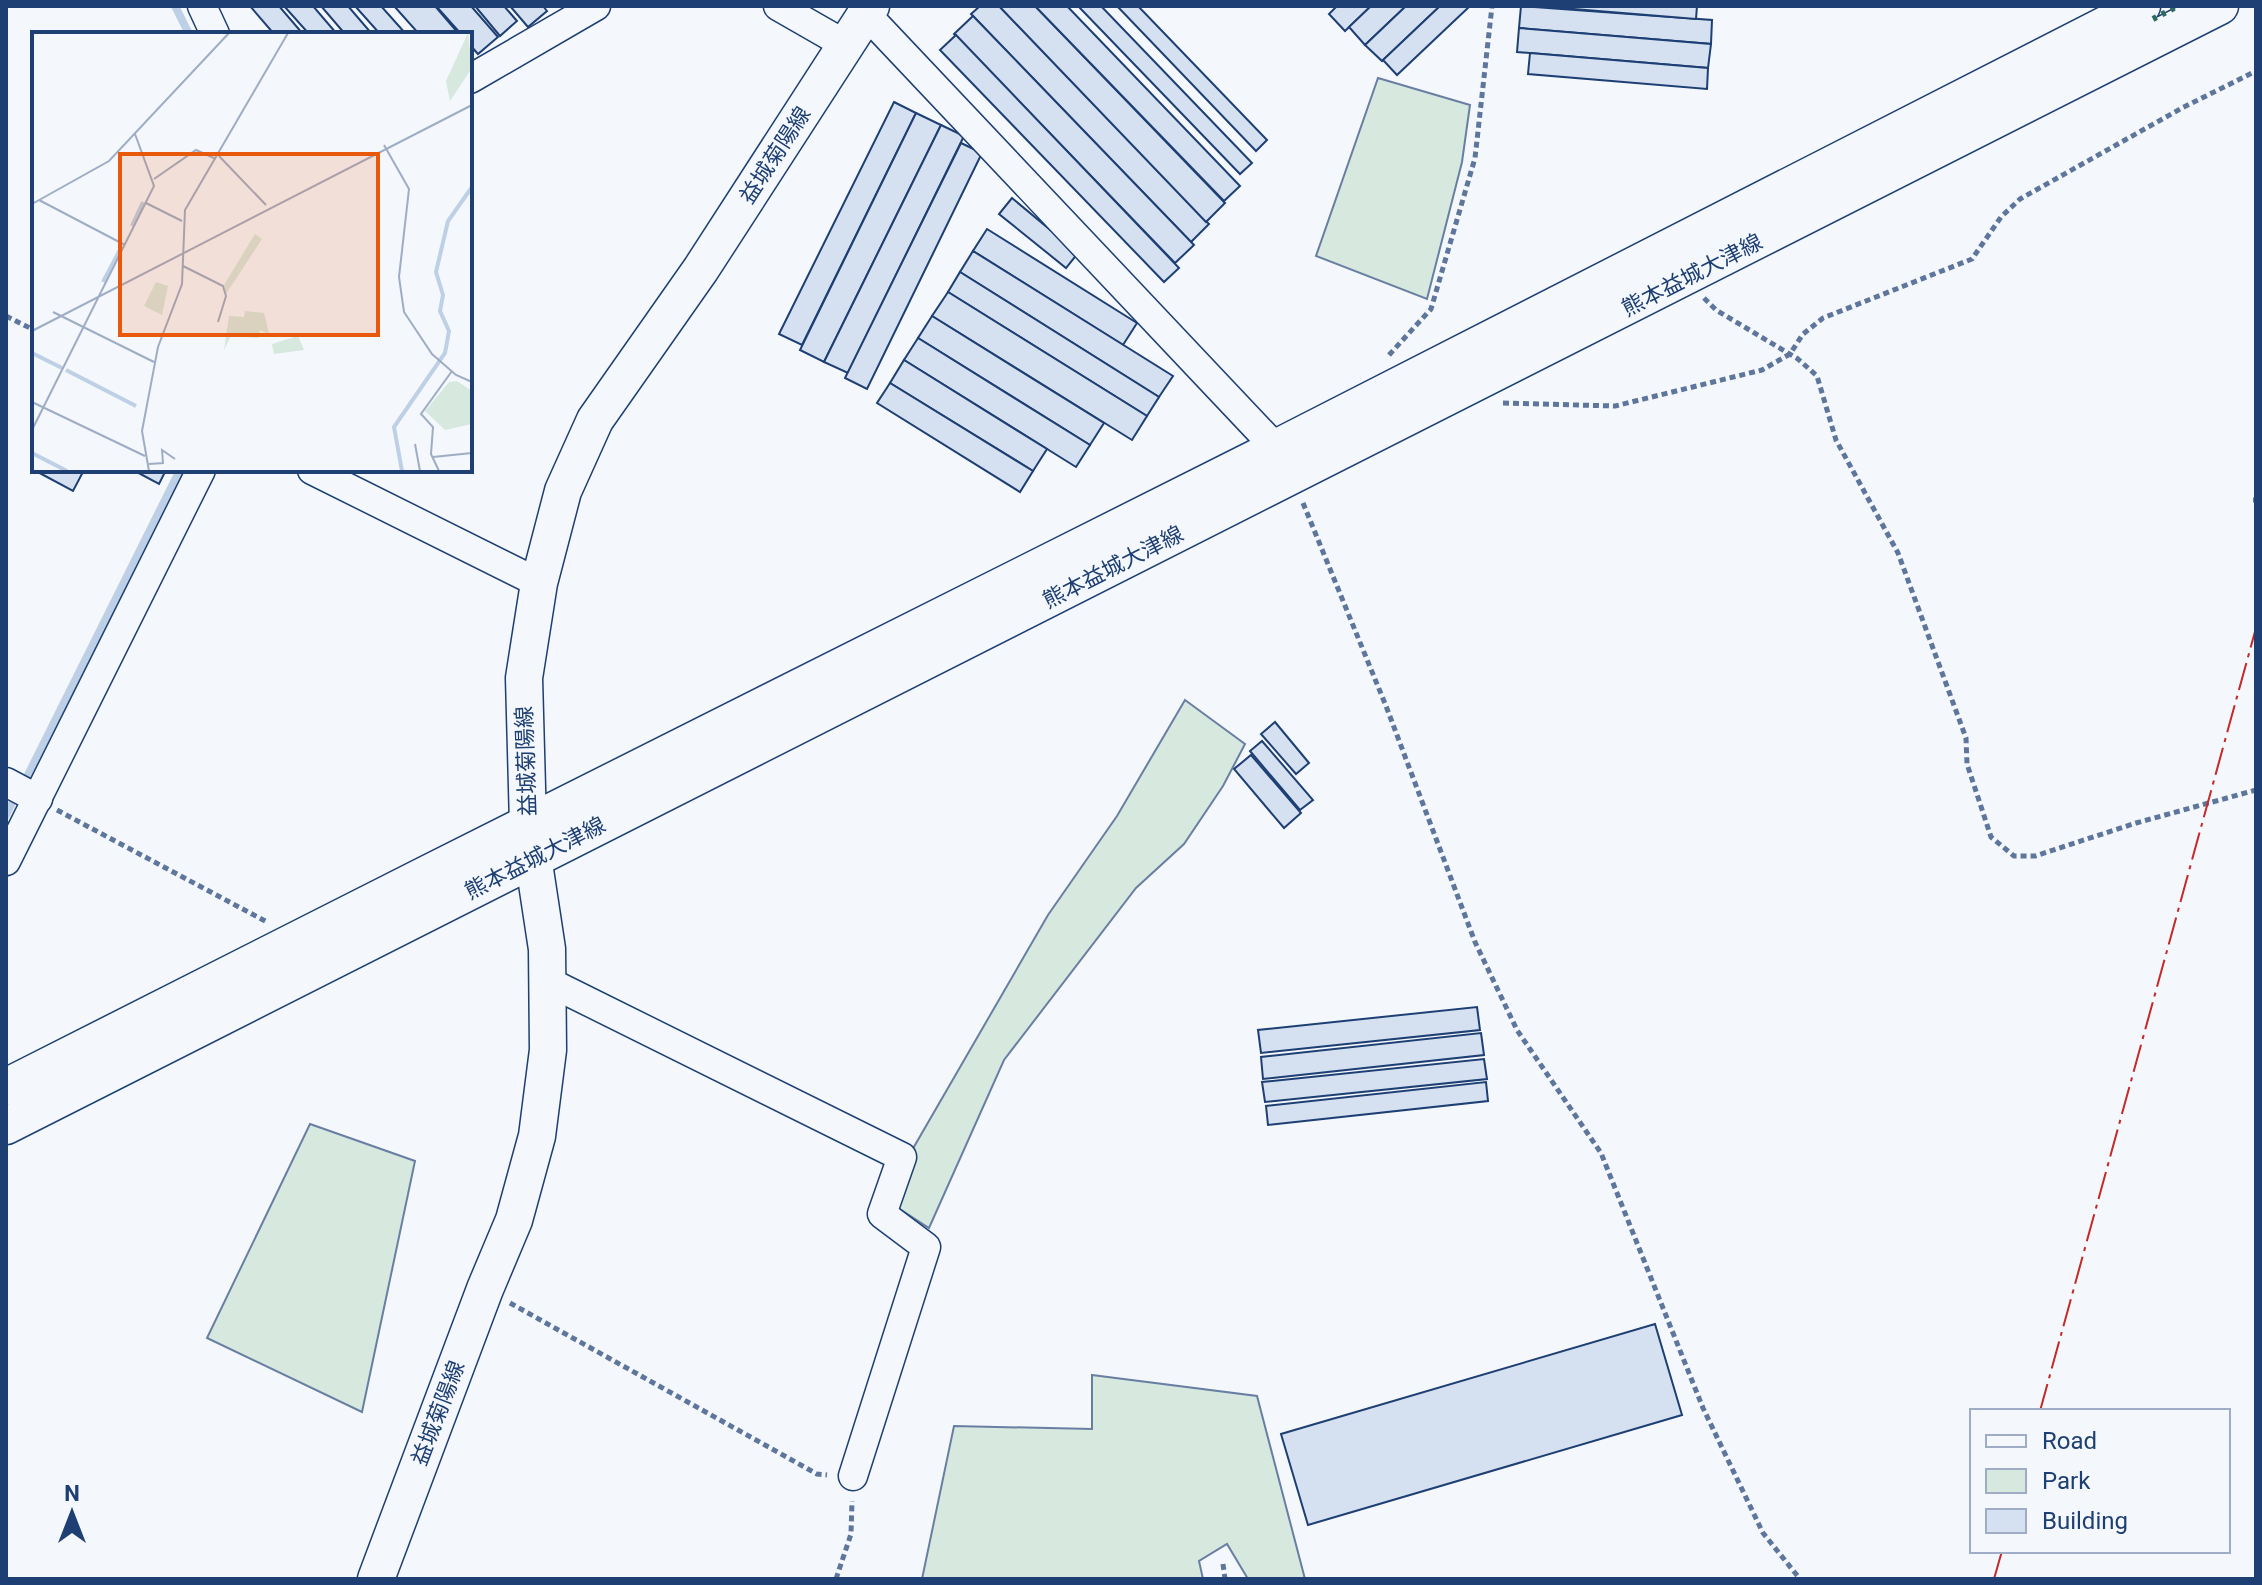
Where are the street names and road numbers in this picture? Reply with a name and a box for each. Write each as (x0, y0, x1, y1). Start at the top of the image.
street label: 益城菊陽線 (735, 102, 815, 208)
street label: 熊本益城大津線 (1618, 229, 1766, 321)
street label: 熊本益城大津線 (1039, 521, 1187, 613)
street label: 益城菊陽線 (512, 706, 540, 816)
street label: 熊本益城大津線 (461, 812, 609, 904)
street label: 益城菊陽線 (407, 1357, 469, 1469)

